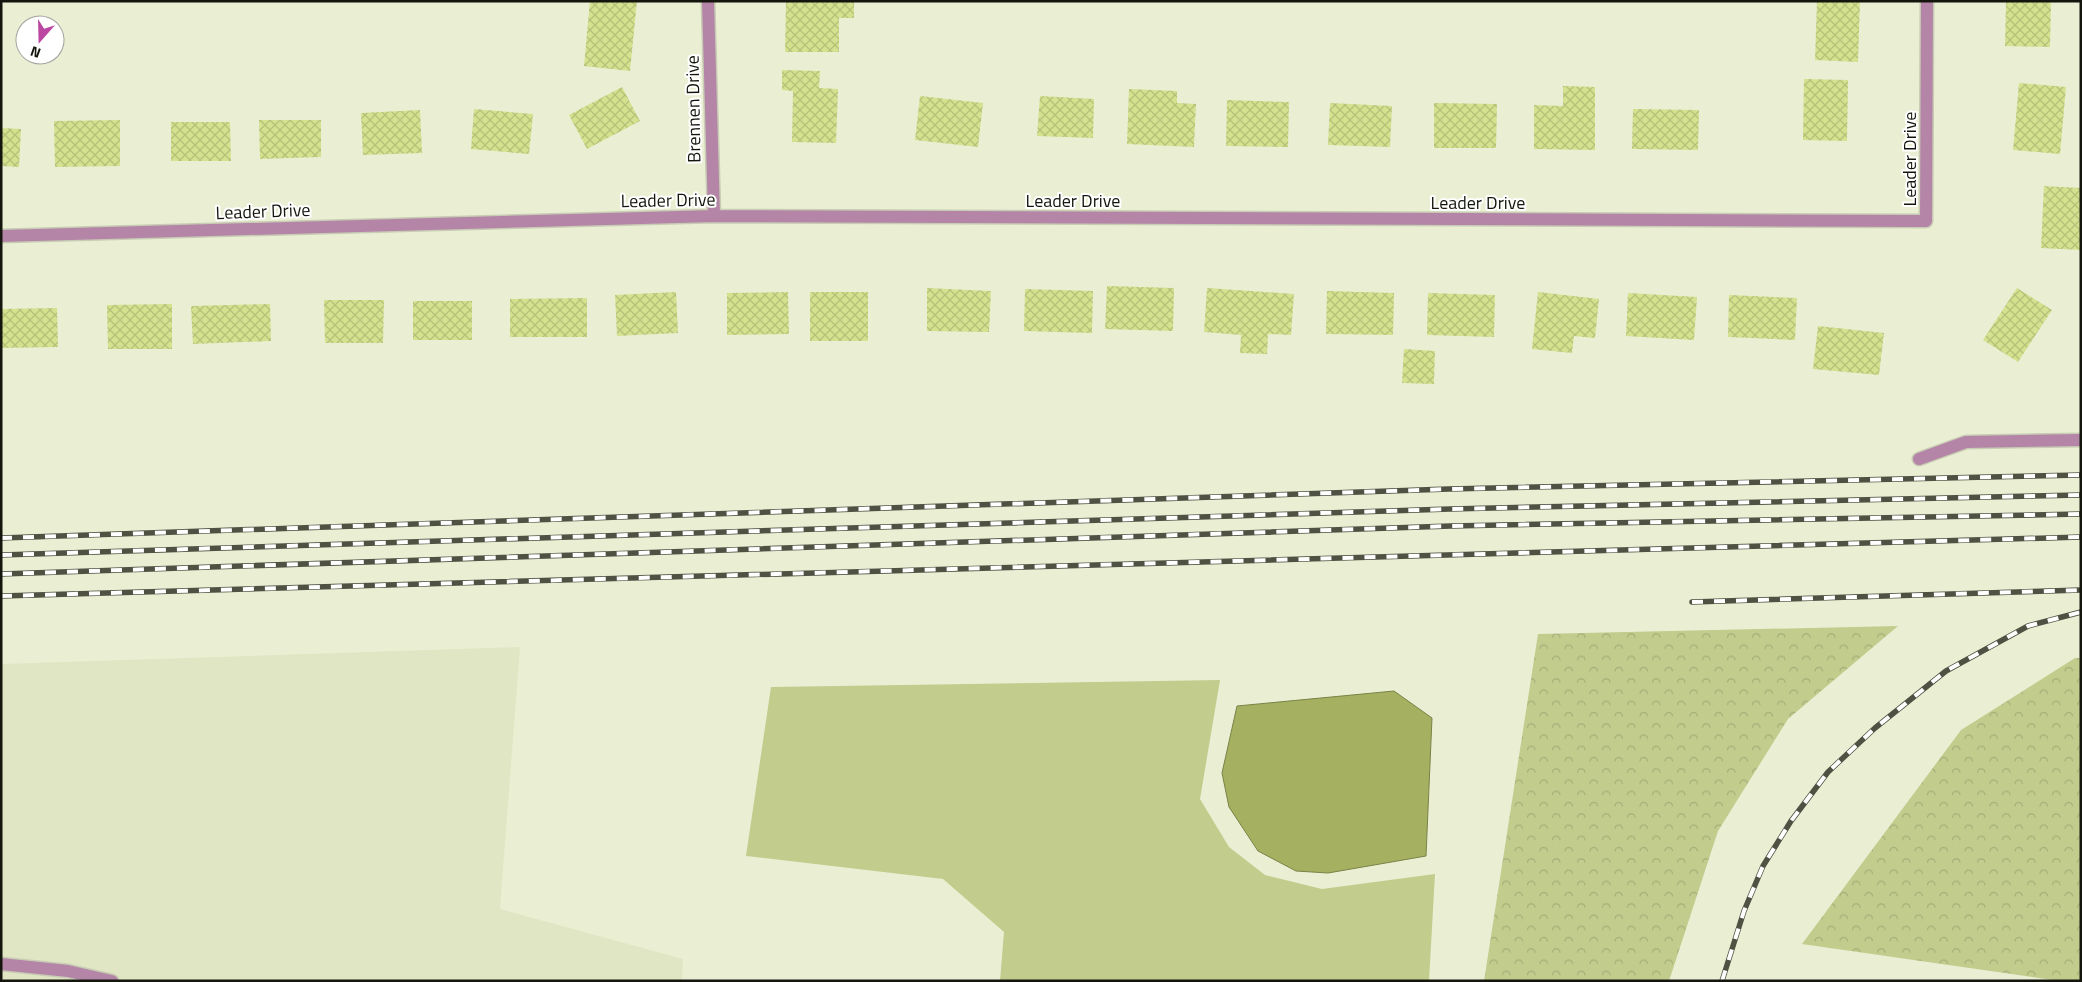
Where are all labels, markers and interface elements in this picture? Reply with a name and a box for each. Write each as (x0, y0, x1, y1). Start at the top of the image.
north arrow (15, 15, 65, 65)
text: N (27, 41, 44, 64)
street label: Brennen Drive (679, 55, 707, 163)
street label: Leader Drive (1896, 112, 1923, 206)
street label: Leader Drive (620, 186, 716, 214)
street label: Leader Drive (1026, 187, 1120, 214)
street label: Leader Drive (1431, 189, 1525, 216)
street label: Leader Drive (215, 196, 311, 226)

